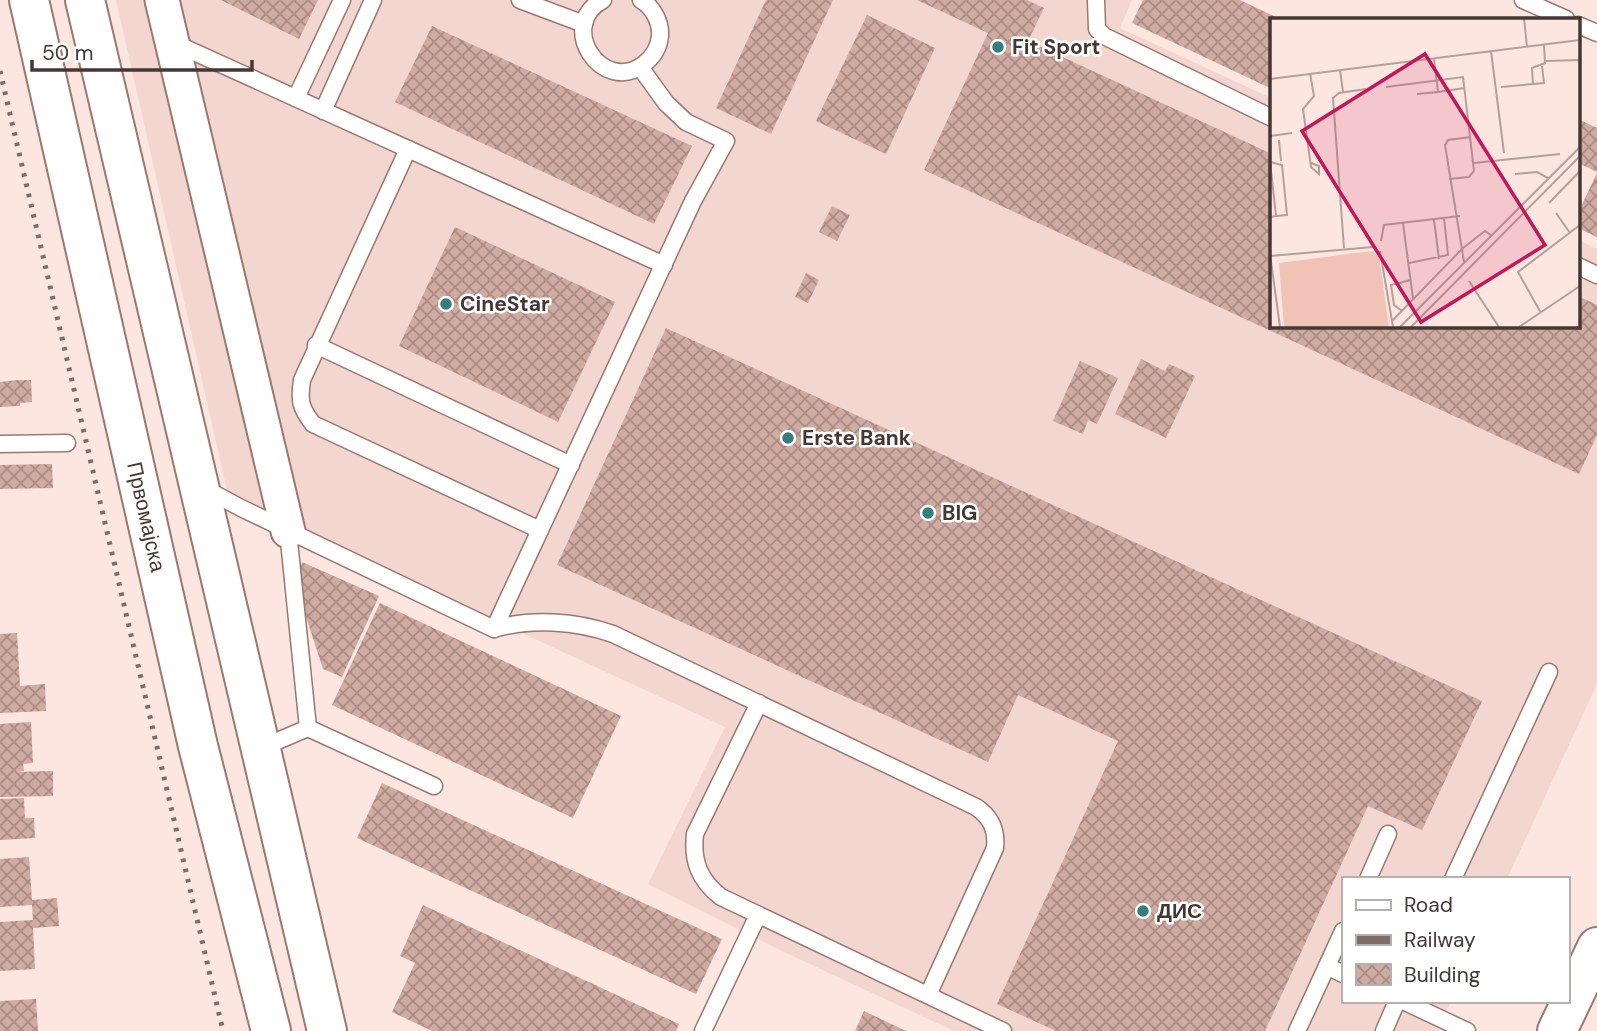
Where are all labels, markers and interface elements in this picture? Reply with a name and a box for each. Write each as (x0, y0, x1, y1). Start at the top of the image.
inset map (1270, 18, 1580, 327)
scale bar (32, 28, 252, 72)
place label: Fit Sport (1012, 33, 1100, 61)
text: 50 m (42, 39, 93, 67)
marker: Fit Sport (990, 39, 1006, 55)
place label: CineStar (460, 290, 550, 318)
marker: CineStar (438, 296, 454, 312)
place label: Erste Bank (802, 424, 911, 452)
marker: Erste Bank (780, 430, 796, 446)
street label: Првомајска (120, 459, 172, 575)
place label: BIG (942, 499, 977, 527)
marker: BIG (920, 505, 936, 521)
legend (1342, 877, 1569, 1003)
text: Road (1404, 891, 1453, 919)
place label: ДИС (1157, 897, 1202, 925)
marker: ДИС (1135, 903, 1151, 919)
text: Railway (1404, 926, 1476, 954)
text: Building (1404, 961, 1481, 989)

